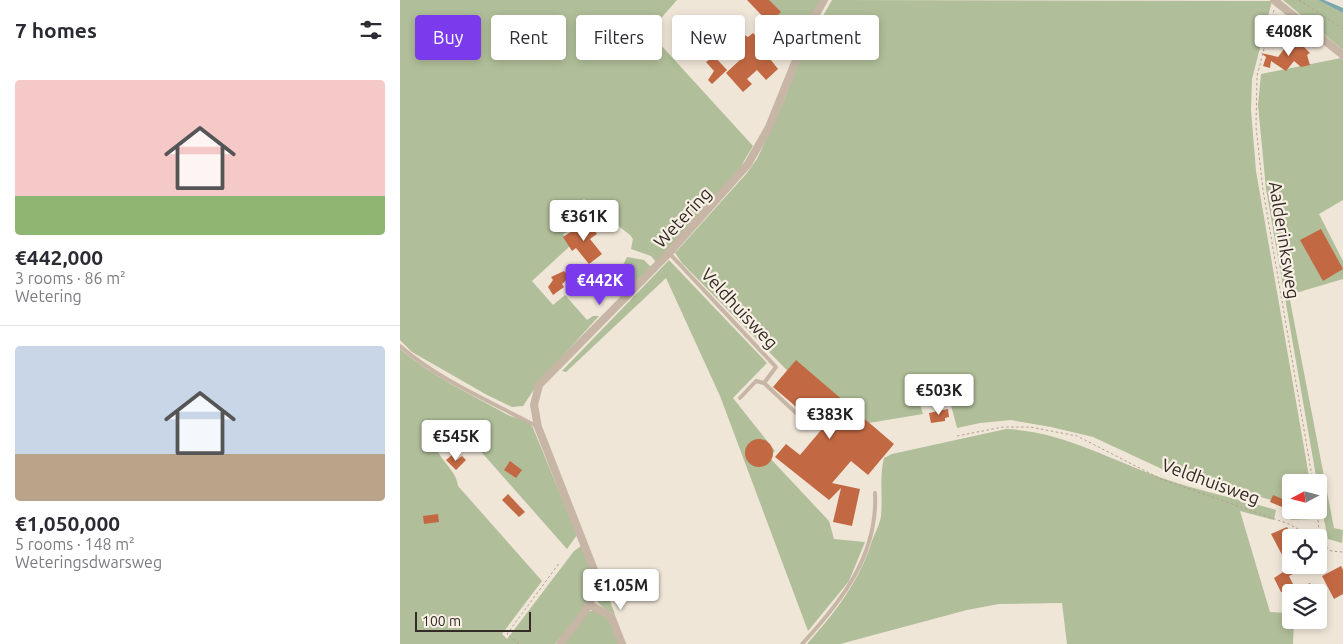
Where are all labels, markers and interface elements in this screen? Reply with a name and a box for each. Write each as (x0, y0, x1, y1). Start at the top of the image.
chip: Buy (415, 15, 481, 60)
chip: Rent (491, 15, 566, 60)
chip: Filters (576, 15, 662, 60)
chip: New (672, 15, 745, 60)
chip: Apartment (755, 15, 879, 60)
pin: €408K (1254, 15, 1324, 57)
icon: filters (357, 16, 385, 44)
text: 7 homes (15, 18, 97, 42)
text: €408K (1266, 22, 1312, 40)
icon: home (155, 113, 245, 203)
street label: Aalderinksweg (1266, 180, 1304, 300)
street label: Wetering (649, 183, 715, 251)
pin: €361K (549, 200, 619, 242)
text: €361K (561, 207, 607, 225)
text: €442,000 (15, 245, 103, 269)
pin: €442K (565, 264, 635, 306)
street label: Veldhuisweg (698, 264, 782, 352)
text: 3 rooms · 86 m² (15, 269, 126, 287)
text: €442K (577, 271, 623, 289)
text: Wetering (15, 287, 82, 305)
pin: €503K (904, 374, 974, 416)
icon: home (155, 378, 245, 468)
text: €503K (916, 381, 962, 399)
pin: €383K (795, 398, 865, 440)
text: €383K (807, 405, 853, 423)
pin: €545K (421, 420, 491, 462)
text: €545K (433, 427, 479, 445)
street label: Veldhuisweg (1159, 454, 1263, 508)
north arrow (1282, 474, 1328, 519)
map controls (1282, 474, 1327, 629)
text: €1,050,000 (15, 511, 120, 535)
button: locate (1282, 529, 1327, 574)
text: 5 rooms · 148 m² (15, 535, 135, 553)
text: Weteringsdwarsweg (15, 553, 162, 571)
pin: €1.05M (580, 568, 662, 611)
text: €1.05M (594, 576, 648, 594)
button: layers (1282, 584, 1327, 629)
scale bar (415, 609, 531, 632)
text: 100 m (422, 613, 461, 629)

